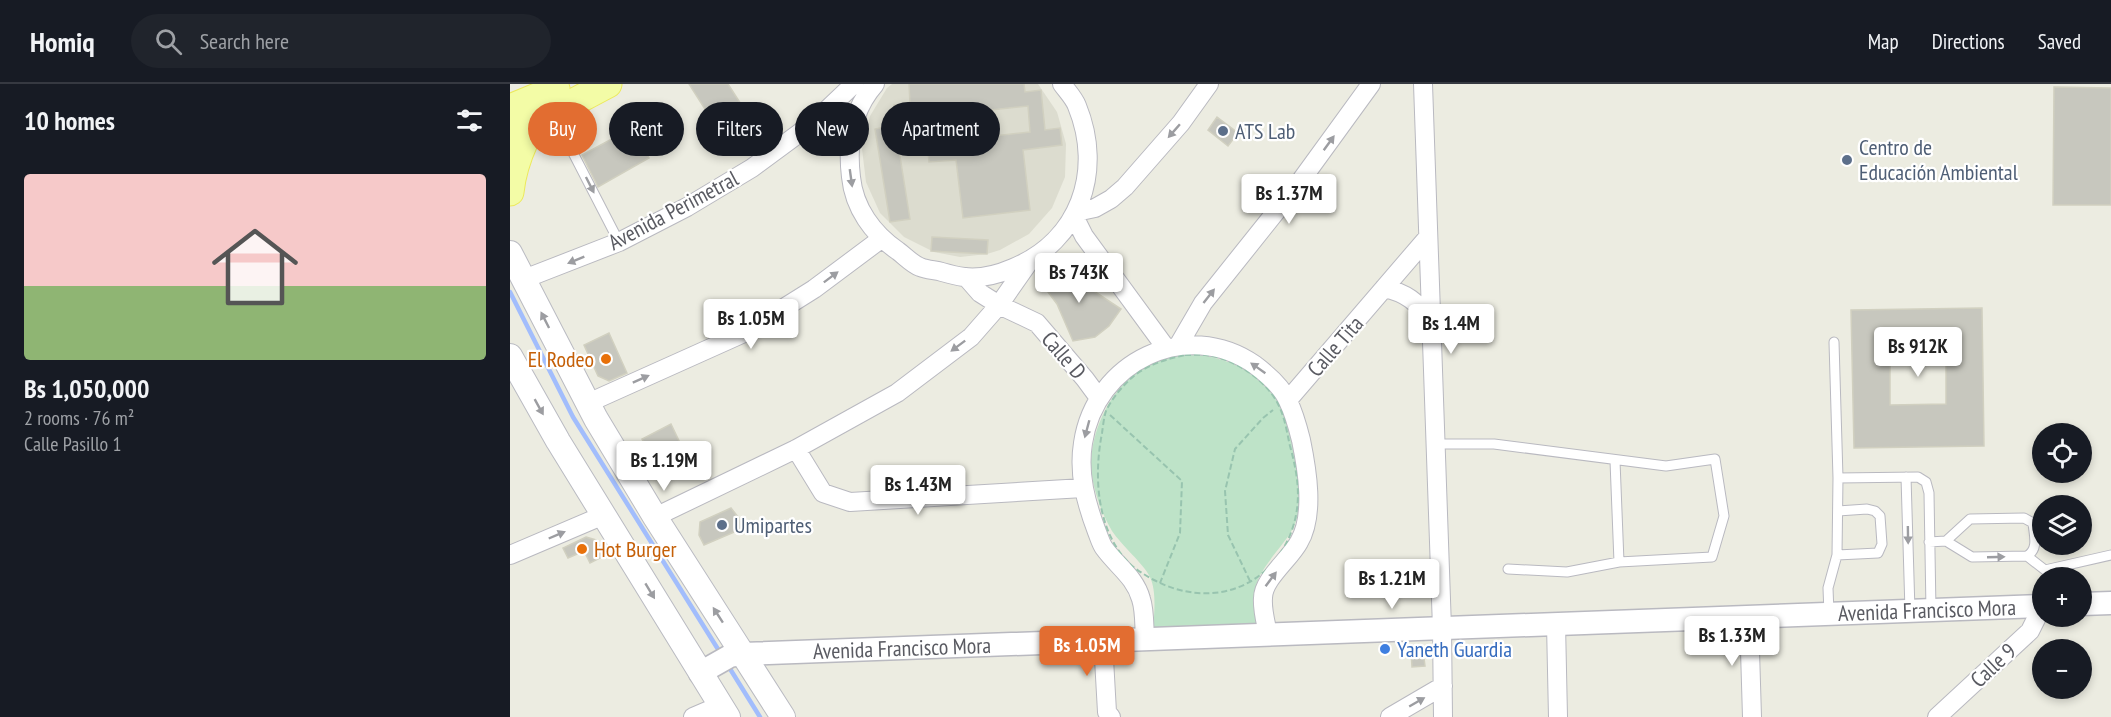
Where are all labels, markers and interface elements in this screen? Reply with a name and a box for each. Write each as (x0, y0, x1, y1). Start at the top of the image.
search box (131, 14, 551, 68)
text: Homiq (30, 23, 95, 60)
icon: search (152, 25, 185, 58)
text: Search here (200, 27, 289, 55)
text: Map (1868, 28, 1899, 55)
text: Directions (1932, 28, 2005, 55)
text: Saved (2038, 28, 2081, 55)
chip: Buy (528, 102, 597, 156)
chip: Rent (609, 102, 684, 156)
chip: Filters (696, 102, 783, 156)
chip: New (795, 102, 869, 156)
chip: Apartment (881, 102, 1000, 156)
text: 10 homes (24, 104, 115, 137)
icon: filters (453, 104, 486, 137)
place label: ATS Lab (1235, 117, 1295, 145)
one-way arrow (1168, 123, 1181, 138)
marker: ATS Lab (1216, 124, 1230, 138)
place label: Centro de Educación Ambiental (1859, 133, 2019, 186)
one-way arrow (1323, 135, 1335, 151)
marker: Centro de Educación Ambiental (1840, 153, 1854, 167)
street label: Avenida Perimetral (603, 164, 744, 256)
one-way arrow (846, 168, 856, 187)
pin: Bs 1.37M (1227, 174, 1351, 225)
one-way arrow (584, 176, 594, 194)
text: Bs 1.37M (1255, 180, 1323, 206)
icon: home (201, 213, 309, 321)
pin: Bs 743K (1024, 253, 1134, 304)
one-way arrow (566, 255, 584, 265)
text: Bs 743K (1049, 259, 1109, 285)
one-way arrow (823, 271, 838, 283)
one-way arrow (1203, 289, 1215, 305)
pin: Bs 1.05M (689, 299, 813, 350)
pin: Bs 1.4M (1396, 304, 1506, 355)
text: Bs 1.05M (717, 305, 785, 331)
street label: Calle Tita (1301, 310, 1369, 382)
text: Bs 1.4M (1422, 310, 1480, 336)
one-way arrow (540, 311, 550, 329)
street label: Calle D (1036, 325, 1092, 385)
pin: Bs 912K (1863, 327, 1973, 378)
text: Bs 912K (1888, 333, 1948, 359)
one-way arrow (951, 340, 966, 352)
place label: El Rodeo (528, 345, 594, 373)
marker: El Rodeo (599, 352, 613, 366)
one-way arrow (1250, 362, 1266, 374)
text: Bs 1,050,000 (24, 372, 149, 405)
one-way arrow (633, 375, 650, 384)
one-way arrow (534, 399, 544, 416)
text: 2 rooms · 76 m² (24, 405, 134, 431)
one-way arrow (1081, 420, 1091, 438)
map controls (2032, 423, 2092, 699)
button: locate (2032, 423, 2092, 483)
text: Calle Pasillo 1 (24, 431, 122, 457)
pin: Bs 1.19M (602, 441, 726, 492)
text: Bs 1.19M (630, 447, 698, 473)
pin: Bs 1.43M (856, 465, 980, 516)
text: Bs 1.43M (884, 471, 952, 497)
button: layers (2032, 495, 2092, 555)
place label: Umipartes (734, 511, 812, 539)
marker: Umipartes (715, 518, 729, 532)
one-way arrow (1904, 525, 1913, 544)
one-way arrow (548, 530, 566, 539)
place label: Hot Burger (594, 535, 677, 563)
marker: Hot Burger (575, 542, 589, 556)
one-way arrow (1987, 552, 2006, 561)
pin: Bs 1.21M (1330, 559, 1454, 610)
text: Bs 1.21M (1358, 565, 1426, 591)
button: + (2032, 567, 2092, 627)
one-way arrow (1265, 571, 1277, 586)
one-way arrow (645, 583, 656, 600)
street label: Avenida Francisco Mora (1837, 593, 2017, 627)
one-way arrow (712, 607, 724, 623)
pin: Bs 1.33M (1670, 616, 1794, 667)
text: Bs 1.33M (1698, 622, 1766, 648)
pin: Bs 1.05M (1025, 626, 1149, 677)
street label: Avenida Francisco Mora (812, 631, 992, 665)
text: Bs 1.05M (1053, 632, 1121, 658)
place label: Yaneth Guardia (1397, 635, 1512, 663)
street label: Calle 9 (1964, 637, 2022, 693)
button: − (2032, 639, 2092, 699)
marker: Yaneth Guardia (1378, 642, 1392, 656)
one-way arrow (1408, 697, 1425, 707)

